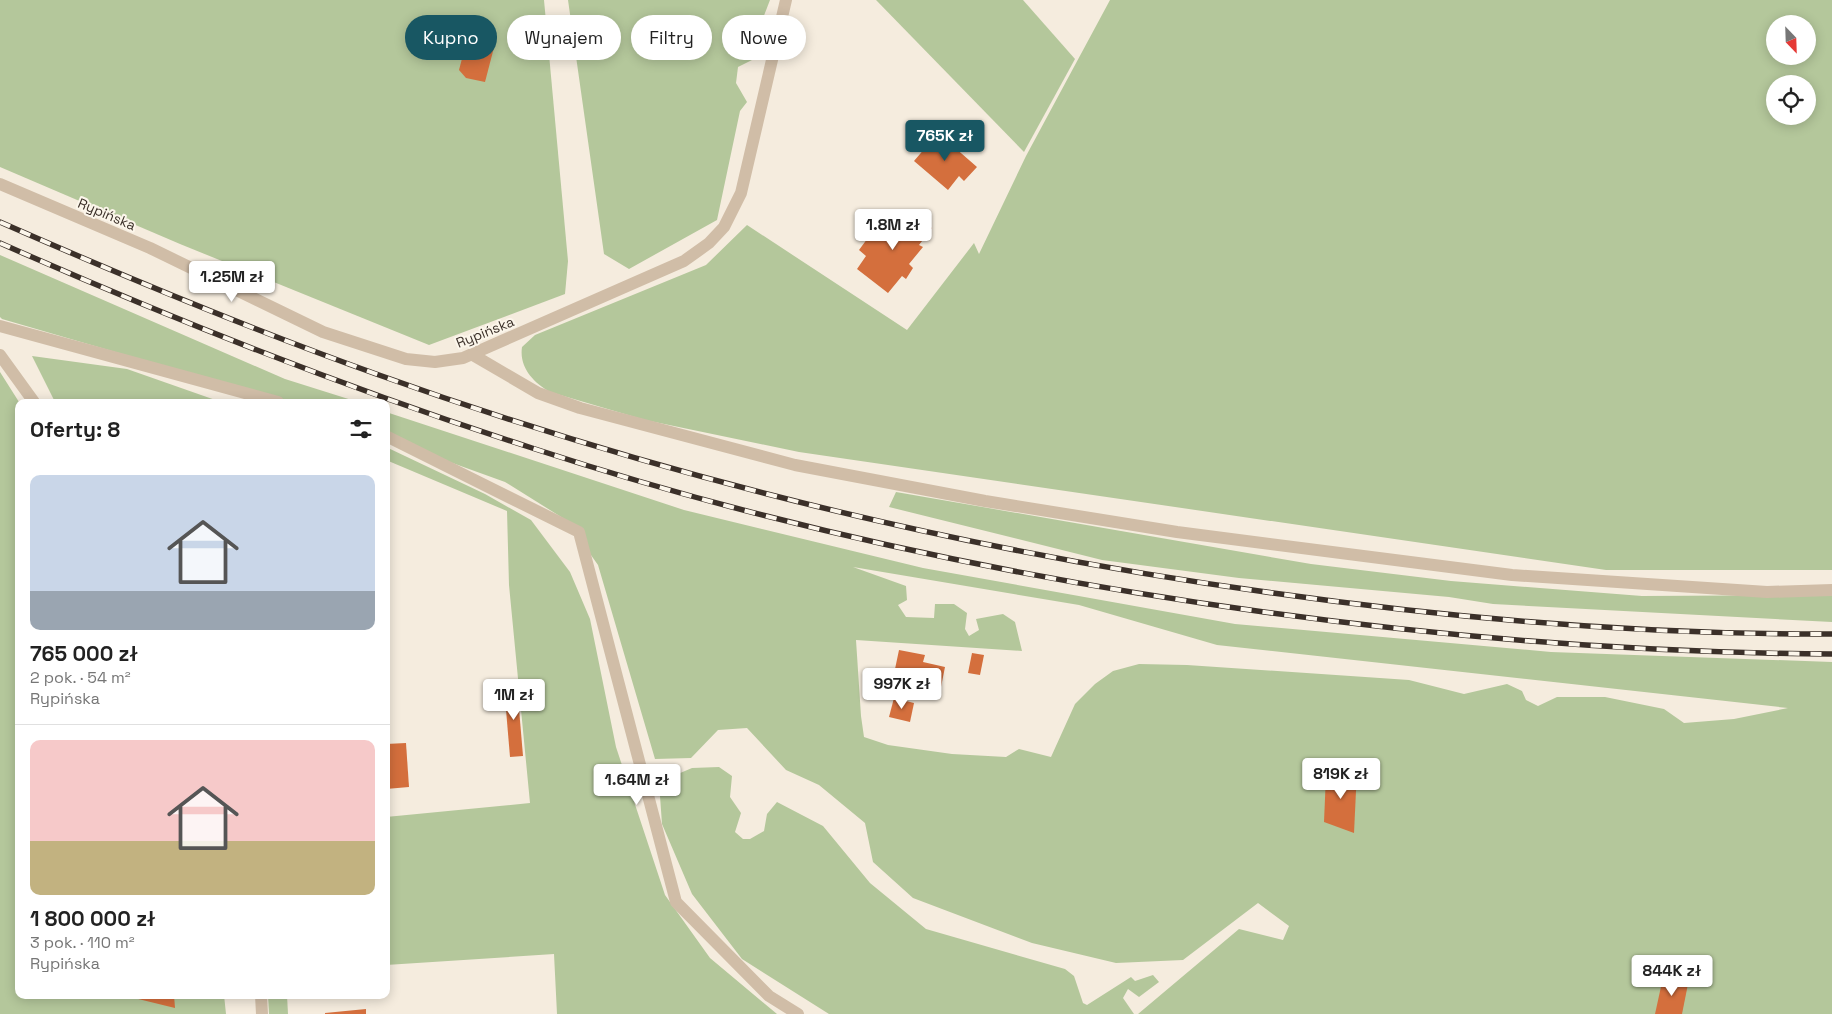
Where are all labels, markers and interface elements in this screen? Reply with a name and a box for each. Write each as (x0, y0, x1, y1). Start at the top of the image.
chip: Kupno (405, 15, 497, 60)
chip: Wynajem (507, 15, 621, 60)
chip: Filtry (631, 15, 712, 60)
chip: Nowe (722, 15, 806, 60)
north arrow (1766, 15, 1816, 65)
map controls (1766, 15, 1816, 125)
button: locate (1766, 75, 1816, 125)
pin: 765K zł (899, 120, 991, 162)
text: 765K zł (916, 125, 974, 146)
street label: Rypińska (75, 194, 139, 234)
pin: 1.8M zł (847, 208, 939, 251)
text: 1.8M zł (866, 214, 920, 235)
pin: 1.25M zł (180, 260, 284, 303)
text: 1.25M zł (200, 266, 264, 287)
street label: Rypińska (453, 312, 517, 352)
icon: filters (347, 415, 375, 443)
text: Oferty: 8 (30, 416, 120, 443)
icon: home (158, 507, 248, 597)
text: 765 000 zł (30, 640, 138, 667)
text: 2 pok. · 54 m² (30, 667, 131, 688)
pin: 997K zł (856, 668, 948, 710)
text: 997K zł (873, 673, 931, 694)
pin: 1M zł (479, 678, 549, 721)
text: 1M zł (494, 684, 534, 705)
text: Rypińska (30, 688, 100, 709)
pin: 819K zł (1295, 758, 1387, 800)
text: 819K zł (1313, 763, 1369, 784)
pin: 1.64M zł (585, 764, 689, 806)
text: 1.64M zł (605, 769, 669, 790)
icon: home (158, 773, 248, 863)
text: 1 800 000 zł (30, 905, 156, 932)
text: 3 pok. · 110 m² (30, 932, 135, 953)
text: Rypińska (30, 953, 100, 974)
pin: 844K zł (1626, 954, 1718, 997)
text: 844K zł (1643, 960, 1701, 981)

